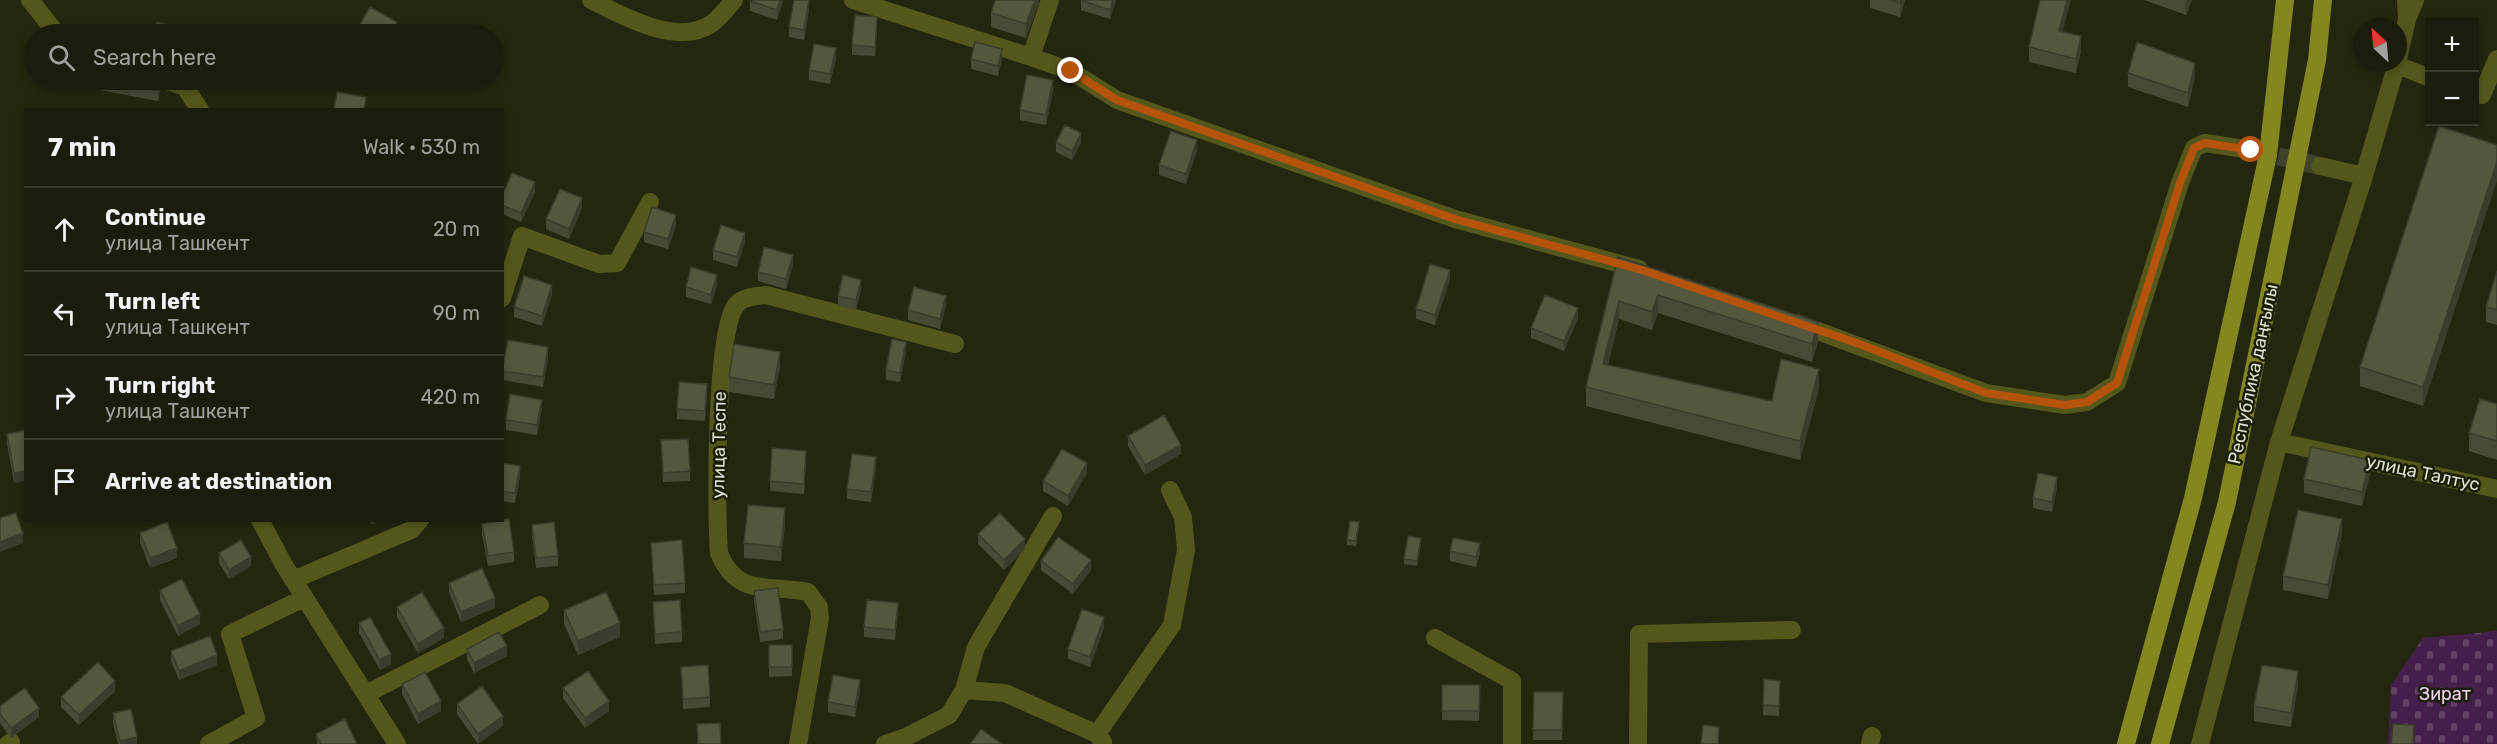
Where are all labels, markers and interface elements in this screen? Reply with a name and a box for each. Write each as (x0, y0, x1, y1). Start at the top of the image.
north arrow (2353, 18, 2407, 72)
map controls (2425, 18, 2479, 126)
button: + (2425, 18, 2479, 72)
search box (24, 24, 504, 90)
icon: search (45, 41, 78, 74)
text: Search here (93, 44, 216, 71)
route end (1057, 57, 1083, 83)
button: − (2425, 72, 2479, 126)
text: 7 min (48, 132, 116, 163)
text: Walk · 530 m (363, 135, 480, 159)
route start (2237, 136, 2263, 162)
text: Continue (105, 204, 206, 231)
icon: ahead (48, 213, 81, 246)
text: 20 m (433, 217, 480, 241)
text: улица Ташкент (105, 231, 250, 255)
street label: Республика даңғылы (2223, 282, 2283, 466)
text: Turn left (105, 288, 200, 315)
icon: left (48, 297, 81, 330)
text: 90 m (433, 301, 480, 325)
text: улица Ташкент (105, 315, 250, 339)
text: Turn right (105, 372, 215, 399)
icon: right (48, 381, 81, 414)
text: 420 m (420, 385, 480, 409)
street label: улица Теспе (707, 391, 731, 499)
text: улица Ташкент (105, 399, 250, 423)
street label: улица Талтус (2364, 450, 2482, 496)
icon: arrive (48, 465, 81, 498)
text: Arrive at destination (105, 468, 332, 495)
park label: Зират (2419, 683, 2471, 705)

